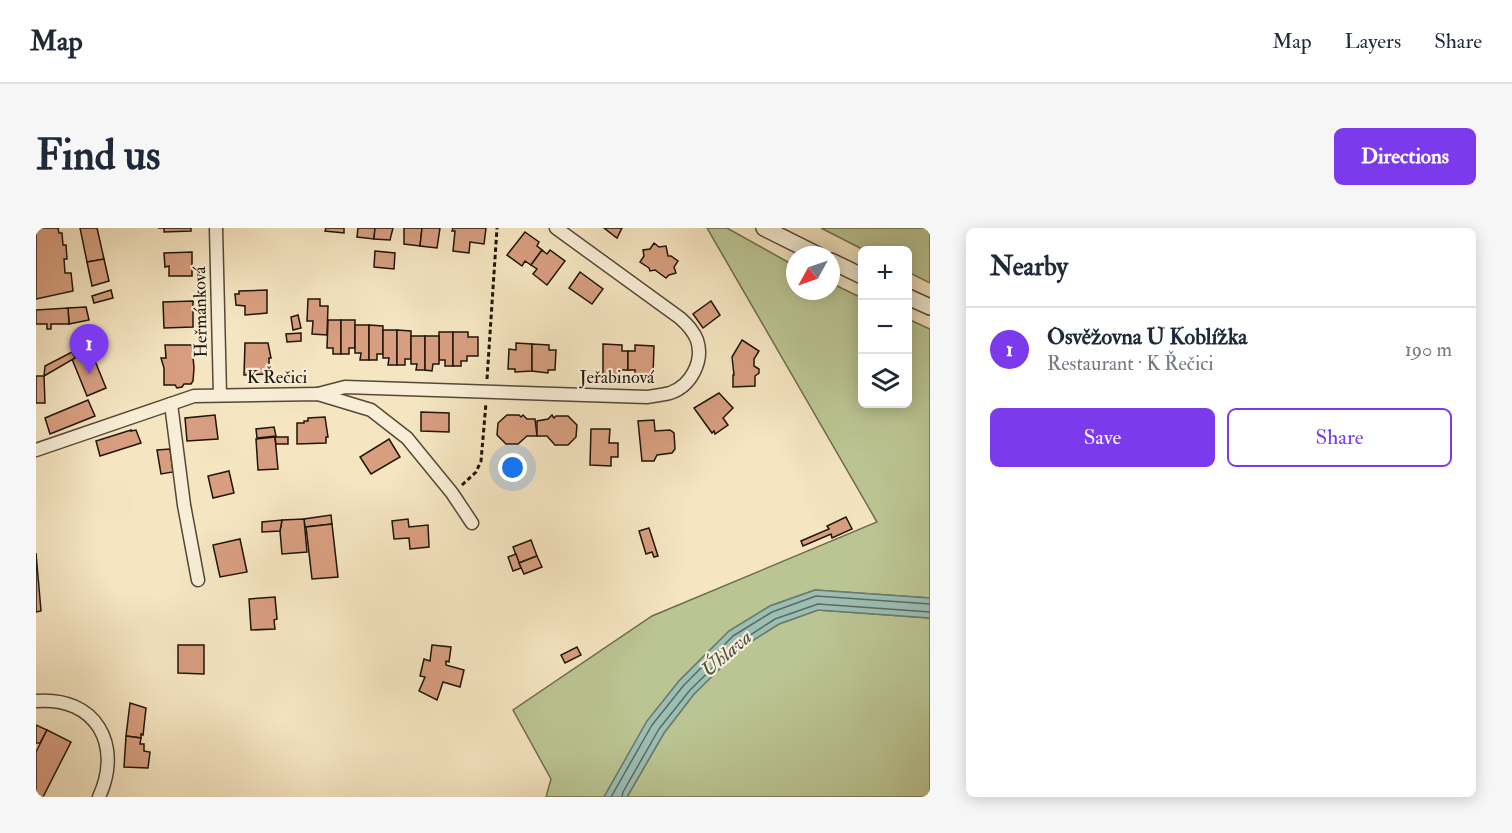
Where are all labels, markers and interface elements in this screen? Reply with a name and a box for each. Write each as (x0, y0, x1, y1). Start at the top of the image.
text: Map (30, 24, 83, 59)
text: Map (1272, 28, 1312, 55)
text: Layers (1345, 28, 1401, 55)
text: Share (1434, 28, 1482, 55)
button: Directions (1334, 128, 1476, 185)
text: Find us (36, 130, 160, 182)
north arrow (786, 246, 840, 300)
map controls (858, 246, 912, 408)
button: + (858, 246, 912, 300)
text: Nearby (990, 251, 1068, 283)
street label: Heřmánková (188, 266, 213, 358)
button: − (858, 300, 912, 354)
text: Osvěžovna U Koblížka (1047, 323, 1247, 351)
pin: 1 (70, 324, 108, 374)
text: 1 (1006, 337, 1013, 362)
text: 190 m (1405, 337, 1452, 362)
text: Restaurant · K Řečici (1047, 351, 1214, 376)
button: layers (858, 354, 912, 408)
street label: K Řečici (247, 365, 308, 389)
street label: Jeřabinová (579, 366, 655, 389)
button: Save (990, 408, 1215, 467)
button: Share (1227, 408, 1452, 467)
your location (498, 453, 527, 482)
water label: Úhlava (696, 625, 757, 682)

